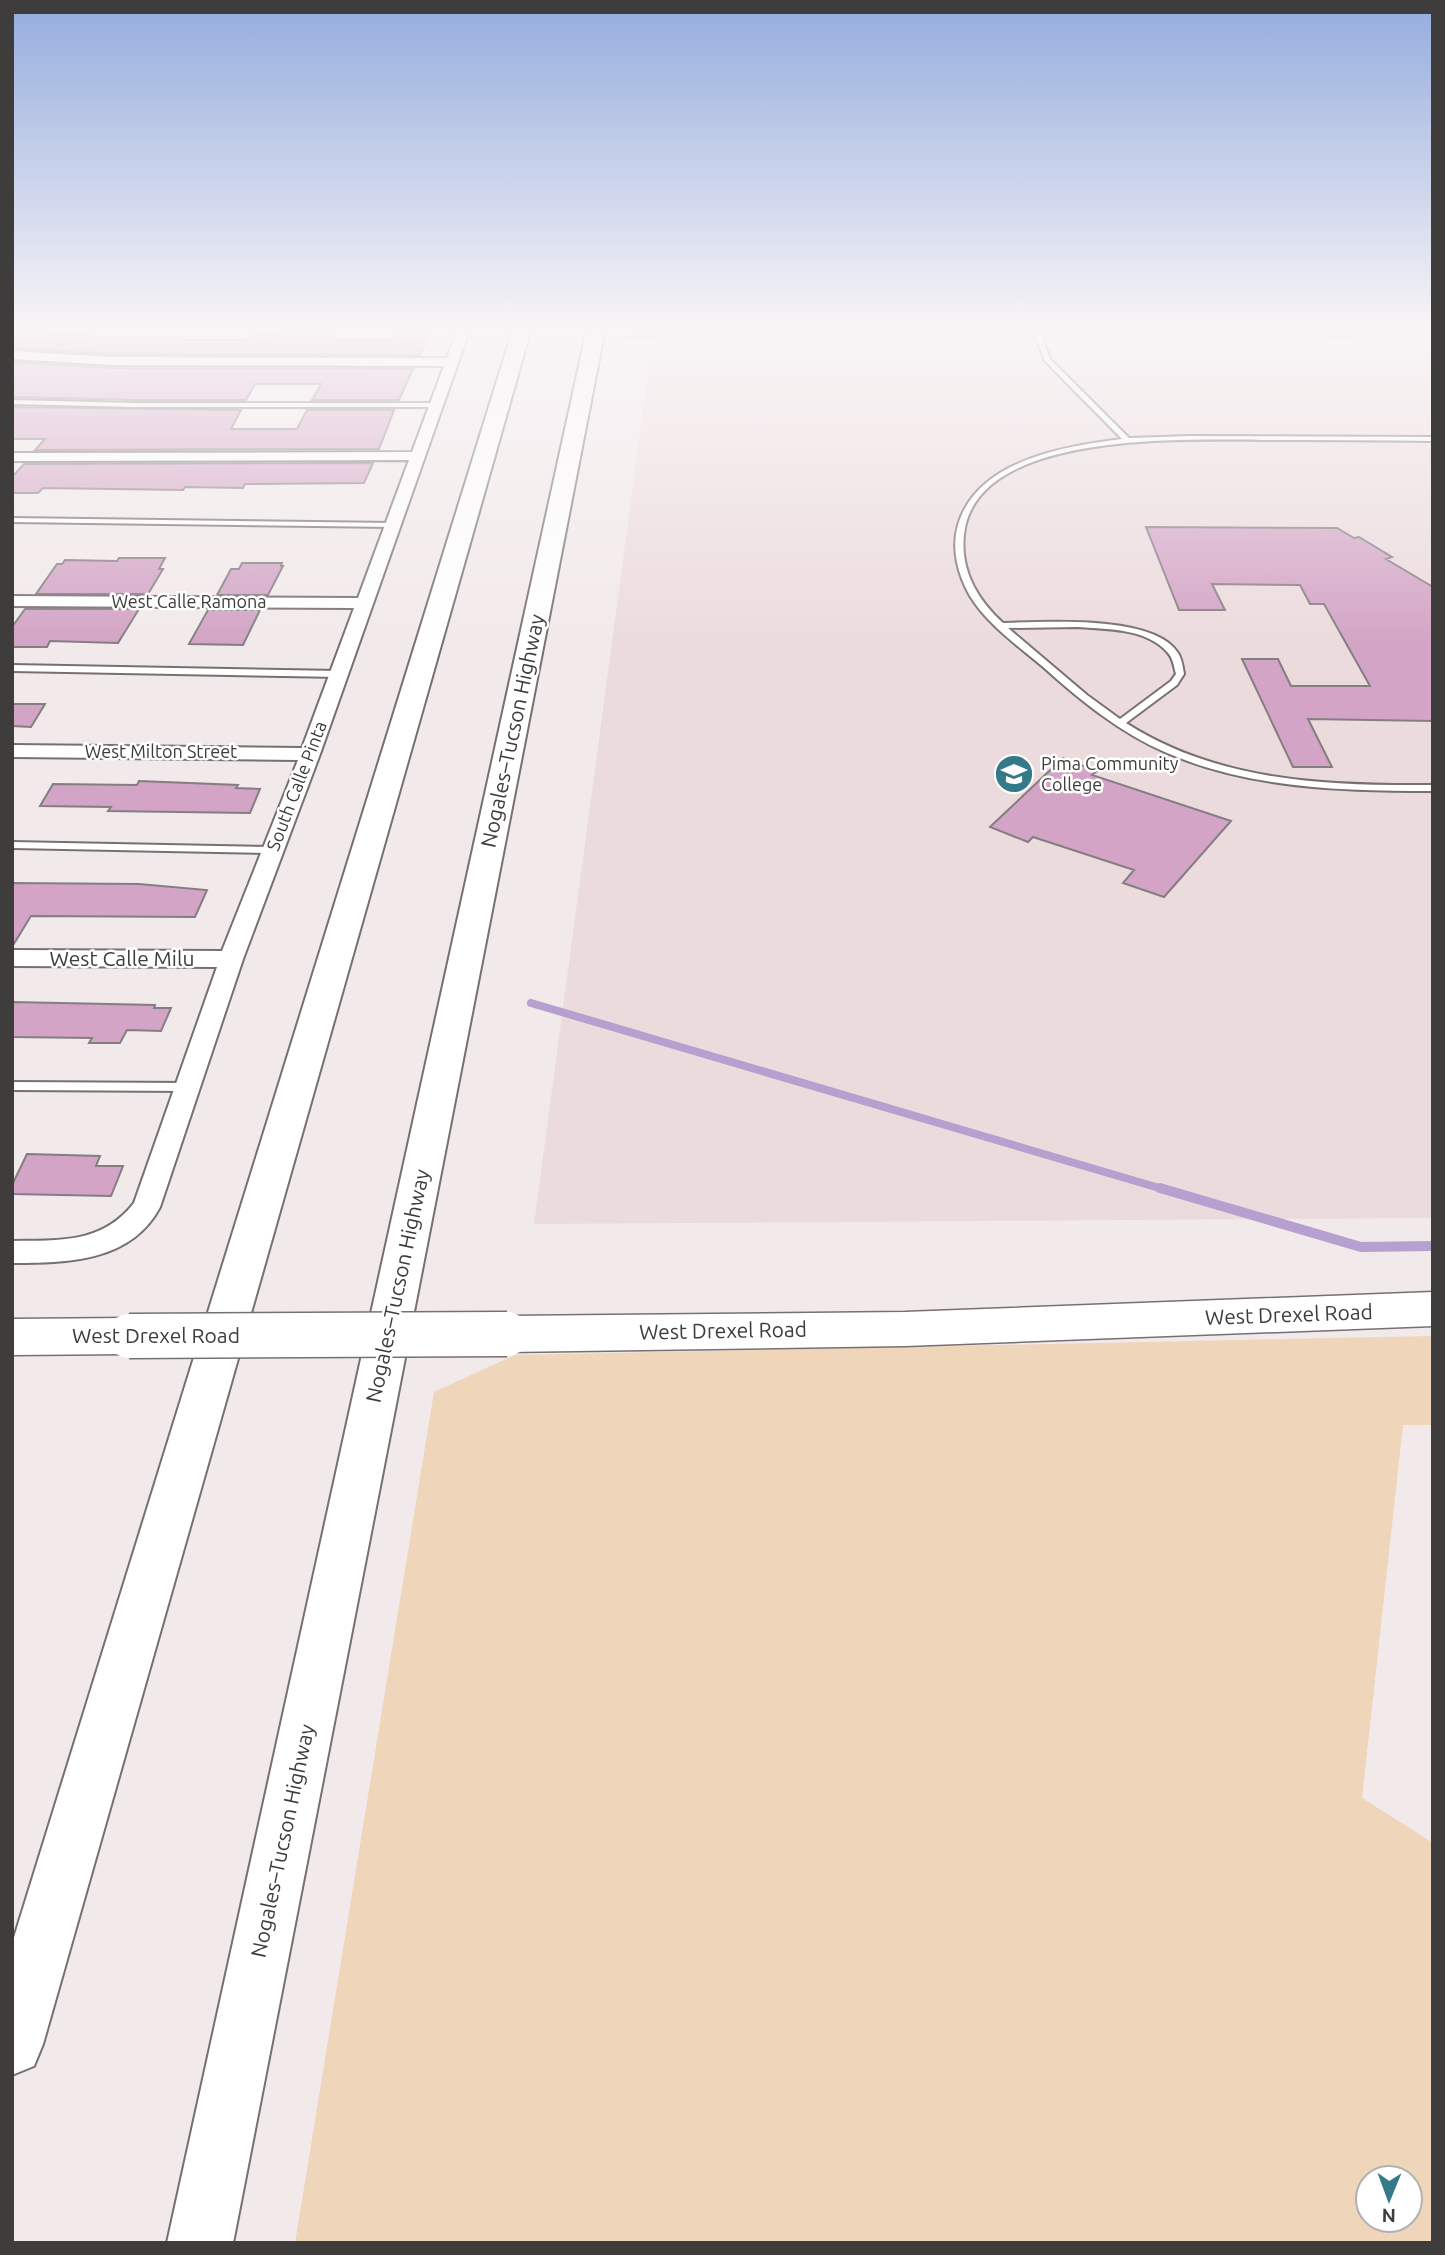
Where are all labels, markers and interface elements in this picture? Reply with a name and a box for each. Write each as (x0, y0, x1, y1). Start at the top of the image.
street label: West Calle Ramona (111, 591, 267, 611)
street label: Nogales–Tucson Highway (476, 612, 548, 850)
street label: South Calle Pinta (262, 718, 330, 853)
street label: West Milton Street (85, 741, 237, 761)
school or university icon: Pima Community College (993, 753, 1035, 795)
place label: Pima Community College (1041, 753, 1179, 794)
street label: West Calle Milu (50, 946, 194, 970)
street label: Nogales–Tucson Highway (361, 1167, 433, 1405)
street label: West Drexel Road (1205, 1299, 1373, 1329)
street label: West Drexel Road (639, 1317, 807, 1343)
street label: West Drexel Road (72, 1323, 240, 1347)
street label: Nogales–Tucson Highway (246, 1722, 318, 1960)
north arrow (1354, 2164, 1424, 2234)
text: N (1381, 2205, 1396, 2227)

